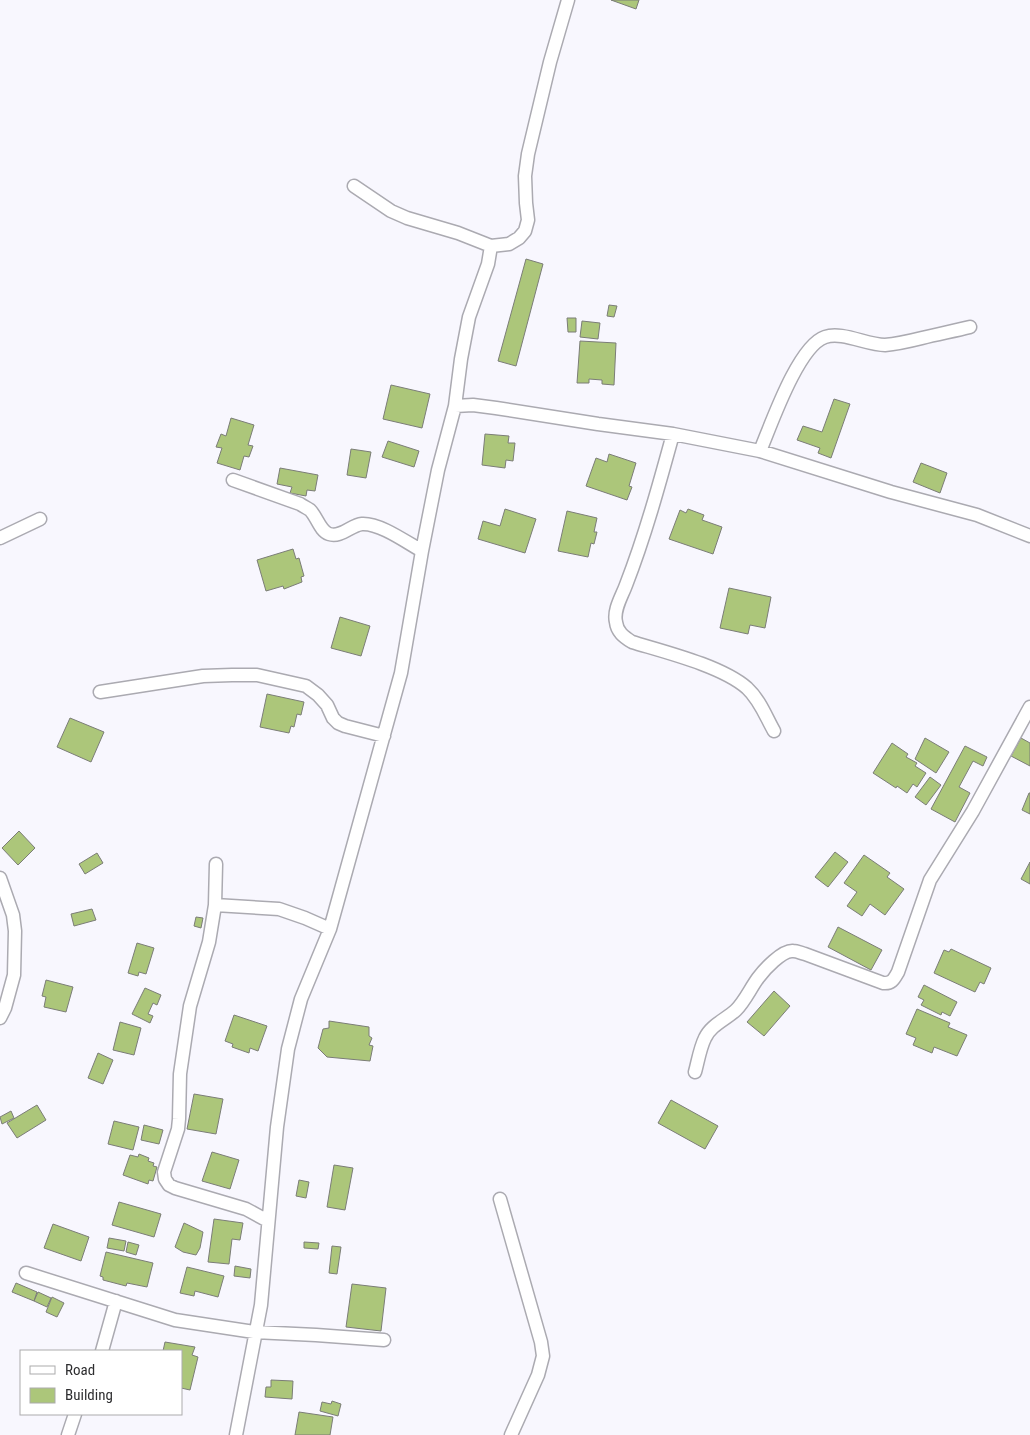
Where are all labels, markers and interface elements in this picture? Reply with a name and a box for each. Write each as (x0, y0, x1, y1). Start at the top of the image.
legend (20, 1350, 182, 1415)
text: Road (65, 1361, 95, 1379)
text: Building (65, 1386, 113, 1404)

